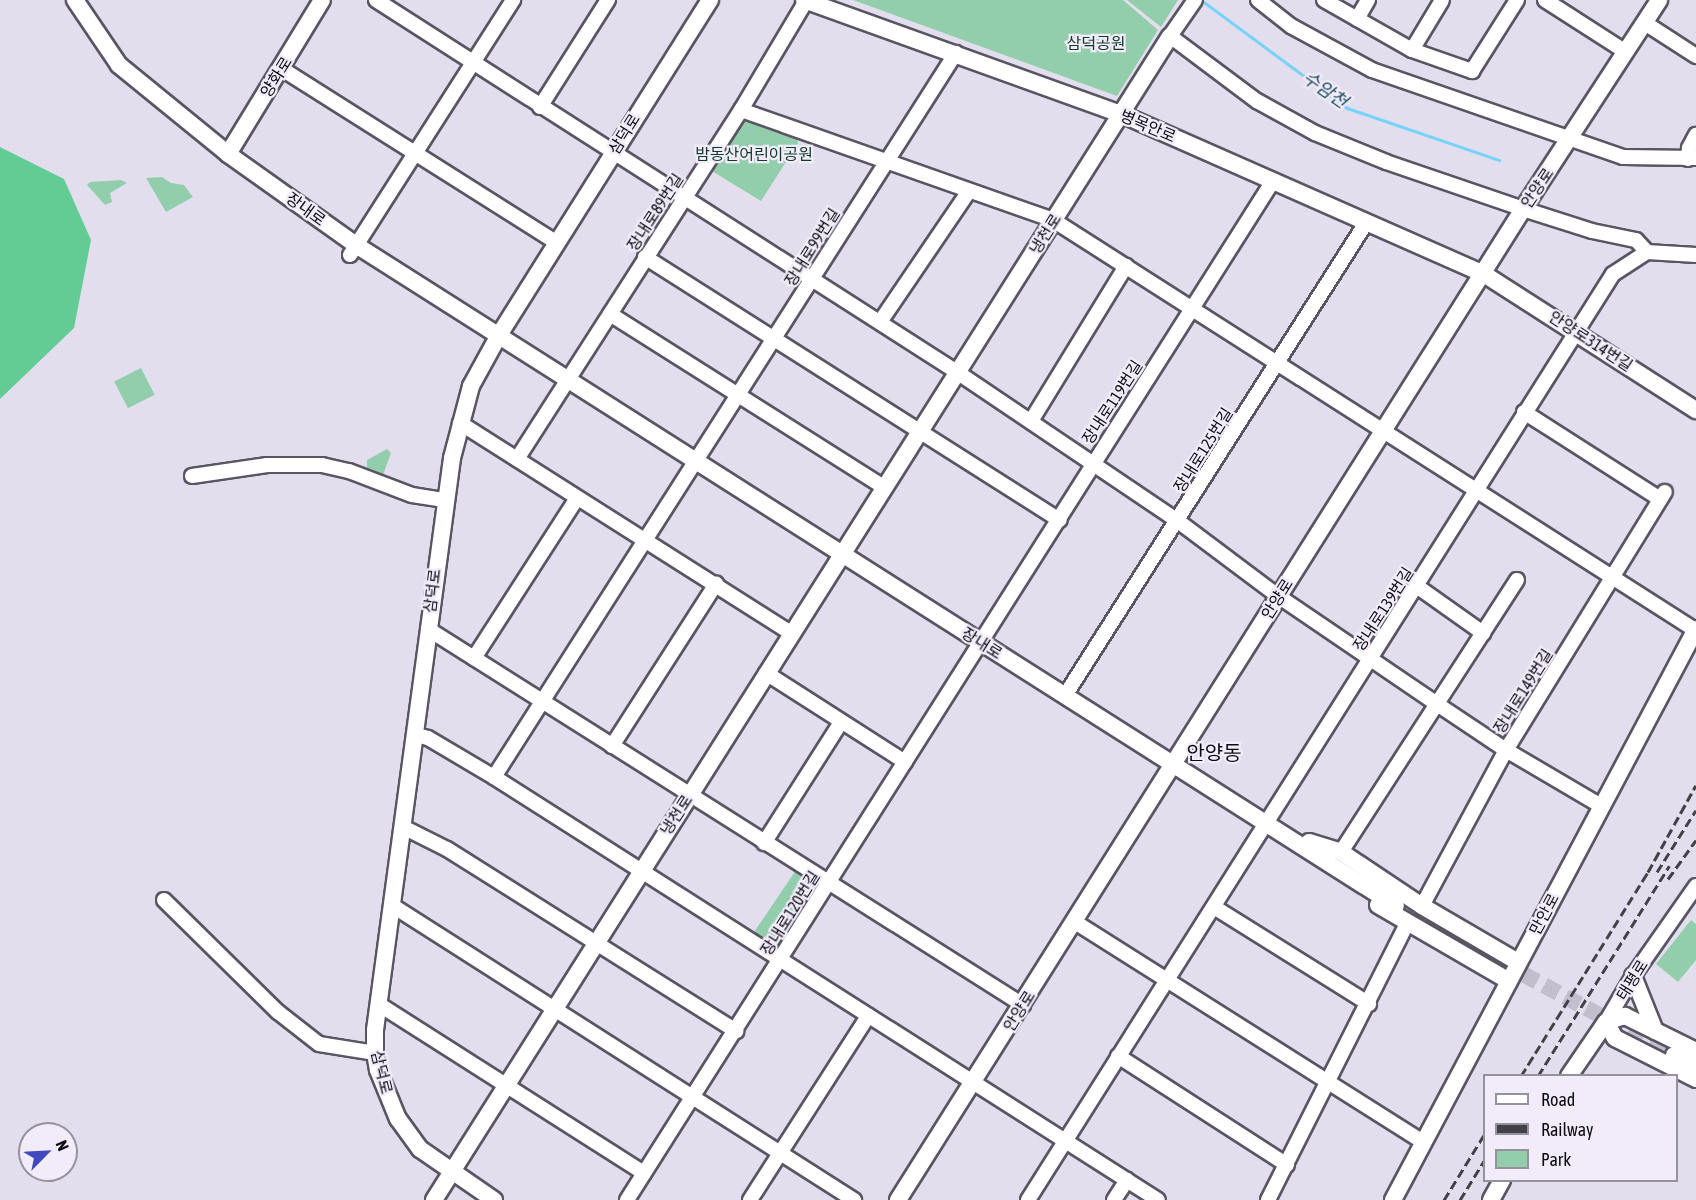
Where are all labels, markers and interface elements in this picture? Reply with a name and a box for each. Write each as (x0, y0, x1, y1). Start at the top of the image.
park label: 삼덕공원 (1067, 33, 1125, 53)
street label: 양화로 (256, 53, 296, 101)
water label: 수암천 (1298, 67, 1352, 113)
street label: 병목안로 (1117, 106, 1179, 146)
street label: 삼덕로 (604, 110, 644, 158)
park label: 밤동산어린이공원 (695, 144, 813, 164)
street label: 안양로 (1517, 164, 1557, 212)
street label: 장내로89번길 (623, 170, 687, 254)
street label: 장내로 (282, 188, 330, 230)
street label: 장내로99번길 (780, 204, 844, 290)
street label: 냉천로 (1025, 210, 1065, 258)
street label: 안양로314번길 (1545, 307, 1637, 375)
street label: 장내로119번길 (1078, 356, 1146, 448)
street label: 장내로125번길 (1169, 404, 1237, 496)
street label: 장내로139번길 (1349, 563, 1417, 655)
street label: 삼덕로 (420, 568, 444, 614)
street label: 안양로 (1257, 575, 1297, 623)
street label: 장내로 (958, 623, 1006, 663)
street label: 장내로149번길 (1489, 645, 1557, 737)
district label: 안양동 (1186, 740, 1242, 764)
street label: 냉천로 (656, 791, 696, 839)
street label: 장내로120번길 (756, 867, 824, 959)
street label: 만안로 (1525, 890, 1563, 938)
street label: 태평로 (1612, 956, 1652, 1004)
street label: 안양로 (999, 987, 1039, 1035)
street label: 삼덕로 (367, 1048, 397, 1096)
legend (1483, 1074, 1678, 1182)
text: Road (1541, 1089, 1575, 1110)
text: Railway (1541, 1119, 1593, 1140)
north arrow (18, 1122, 78, 1182)
text: N (52, 1138, 73, 1153)
text: Park (1541, 1149, 1571, 1170)

